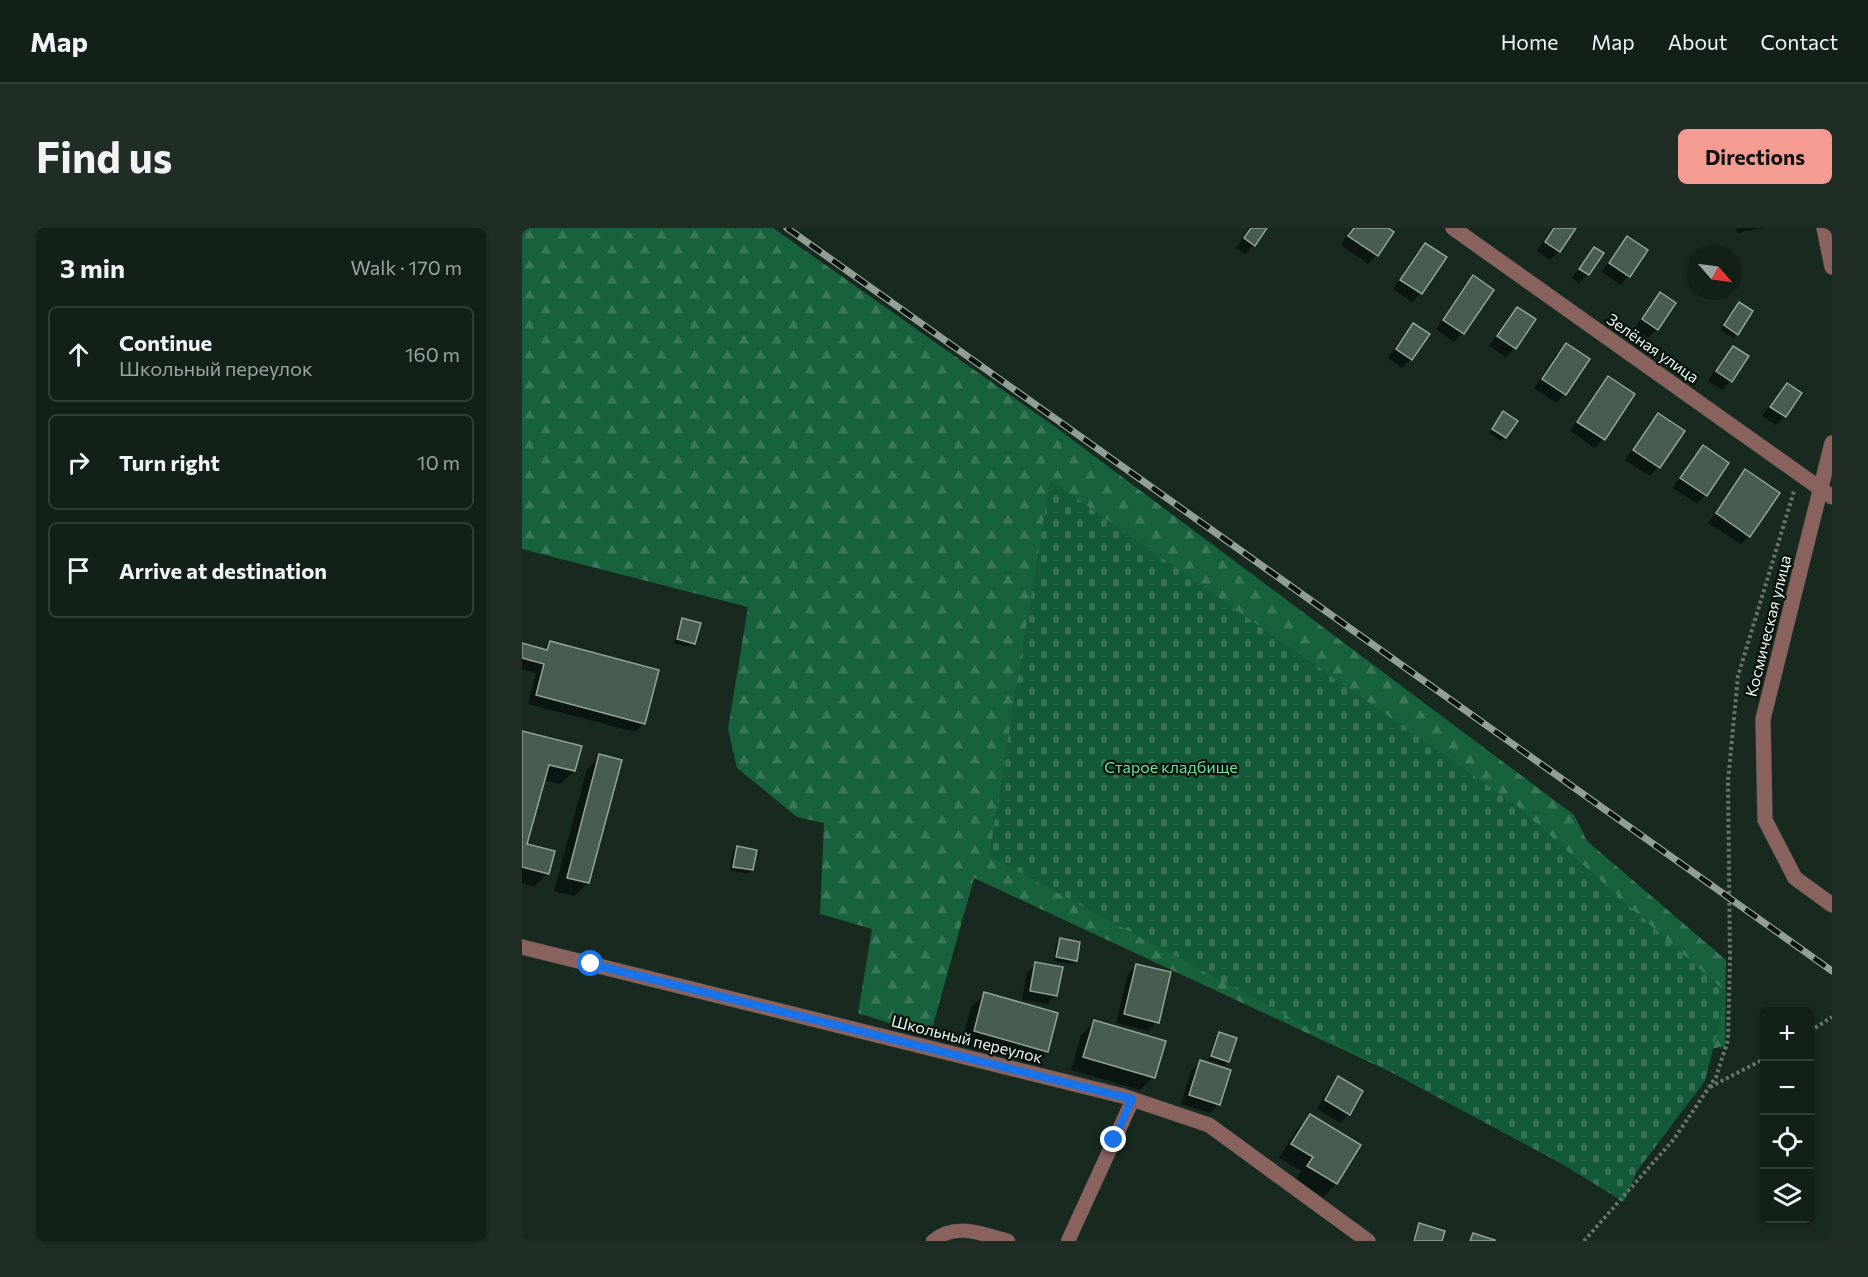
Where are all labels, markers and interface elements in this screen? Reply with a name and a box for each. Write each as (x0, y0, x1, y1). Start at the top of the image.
text: Map (30, 24, 88, 58)
text: Home (1501, 29, 1558, 54)
text: Map (1591, 29, 1635, 54)
text: About (1668, 29, 1727, 54)
text: Contact (1760, 29, 1838, 54)
button: Directions (1678, 129, 1832, 184)
text: Find us (36, 130, 172, 182)
north arrow (1688, 246, 1742, 300)
text: 3 min (60, 252, 125, 283)
text: Walk · 170 m (351, 255, 462, 279)
street label: Зелёная улица (1604, 309, 1703, 386)
text: Continue (119, 329, 212, 356)
icon: ahead (62, 338, 95, 371)
text: 160 m (405, 342, 460, 366)
text: Школьный переулок (119, 356, 313, 380)
icon: right (62, 446, 95, 479)
text: Turn right (119, 449, 220, 476)
text: 10 m (417, 450, 460, 474)
street label: Космическая улица (1741, 553, 1794, 699)
icon: arrive (62, 554, 95, 587)
text: Arrive at destination (119, 557, 327, 584)
park label: Старое кладбище (1104, 757, 1238, 776)
route start (577, 950, 603, 976)
map controls (1760, 1007, 1814, 1223)
button: + (1760, 1007, 1814, 1061)
street label: Школьный переулок (890, 1011, 1045, 1067)
button: − (1760, 1061, 1814, 1115)
button: locate (1760, 1115, 1814, 1169)
route end (1100, 1126, 1126, 1152)
button: layers (1760, 1169, 1814, 1223)

